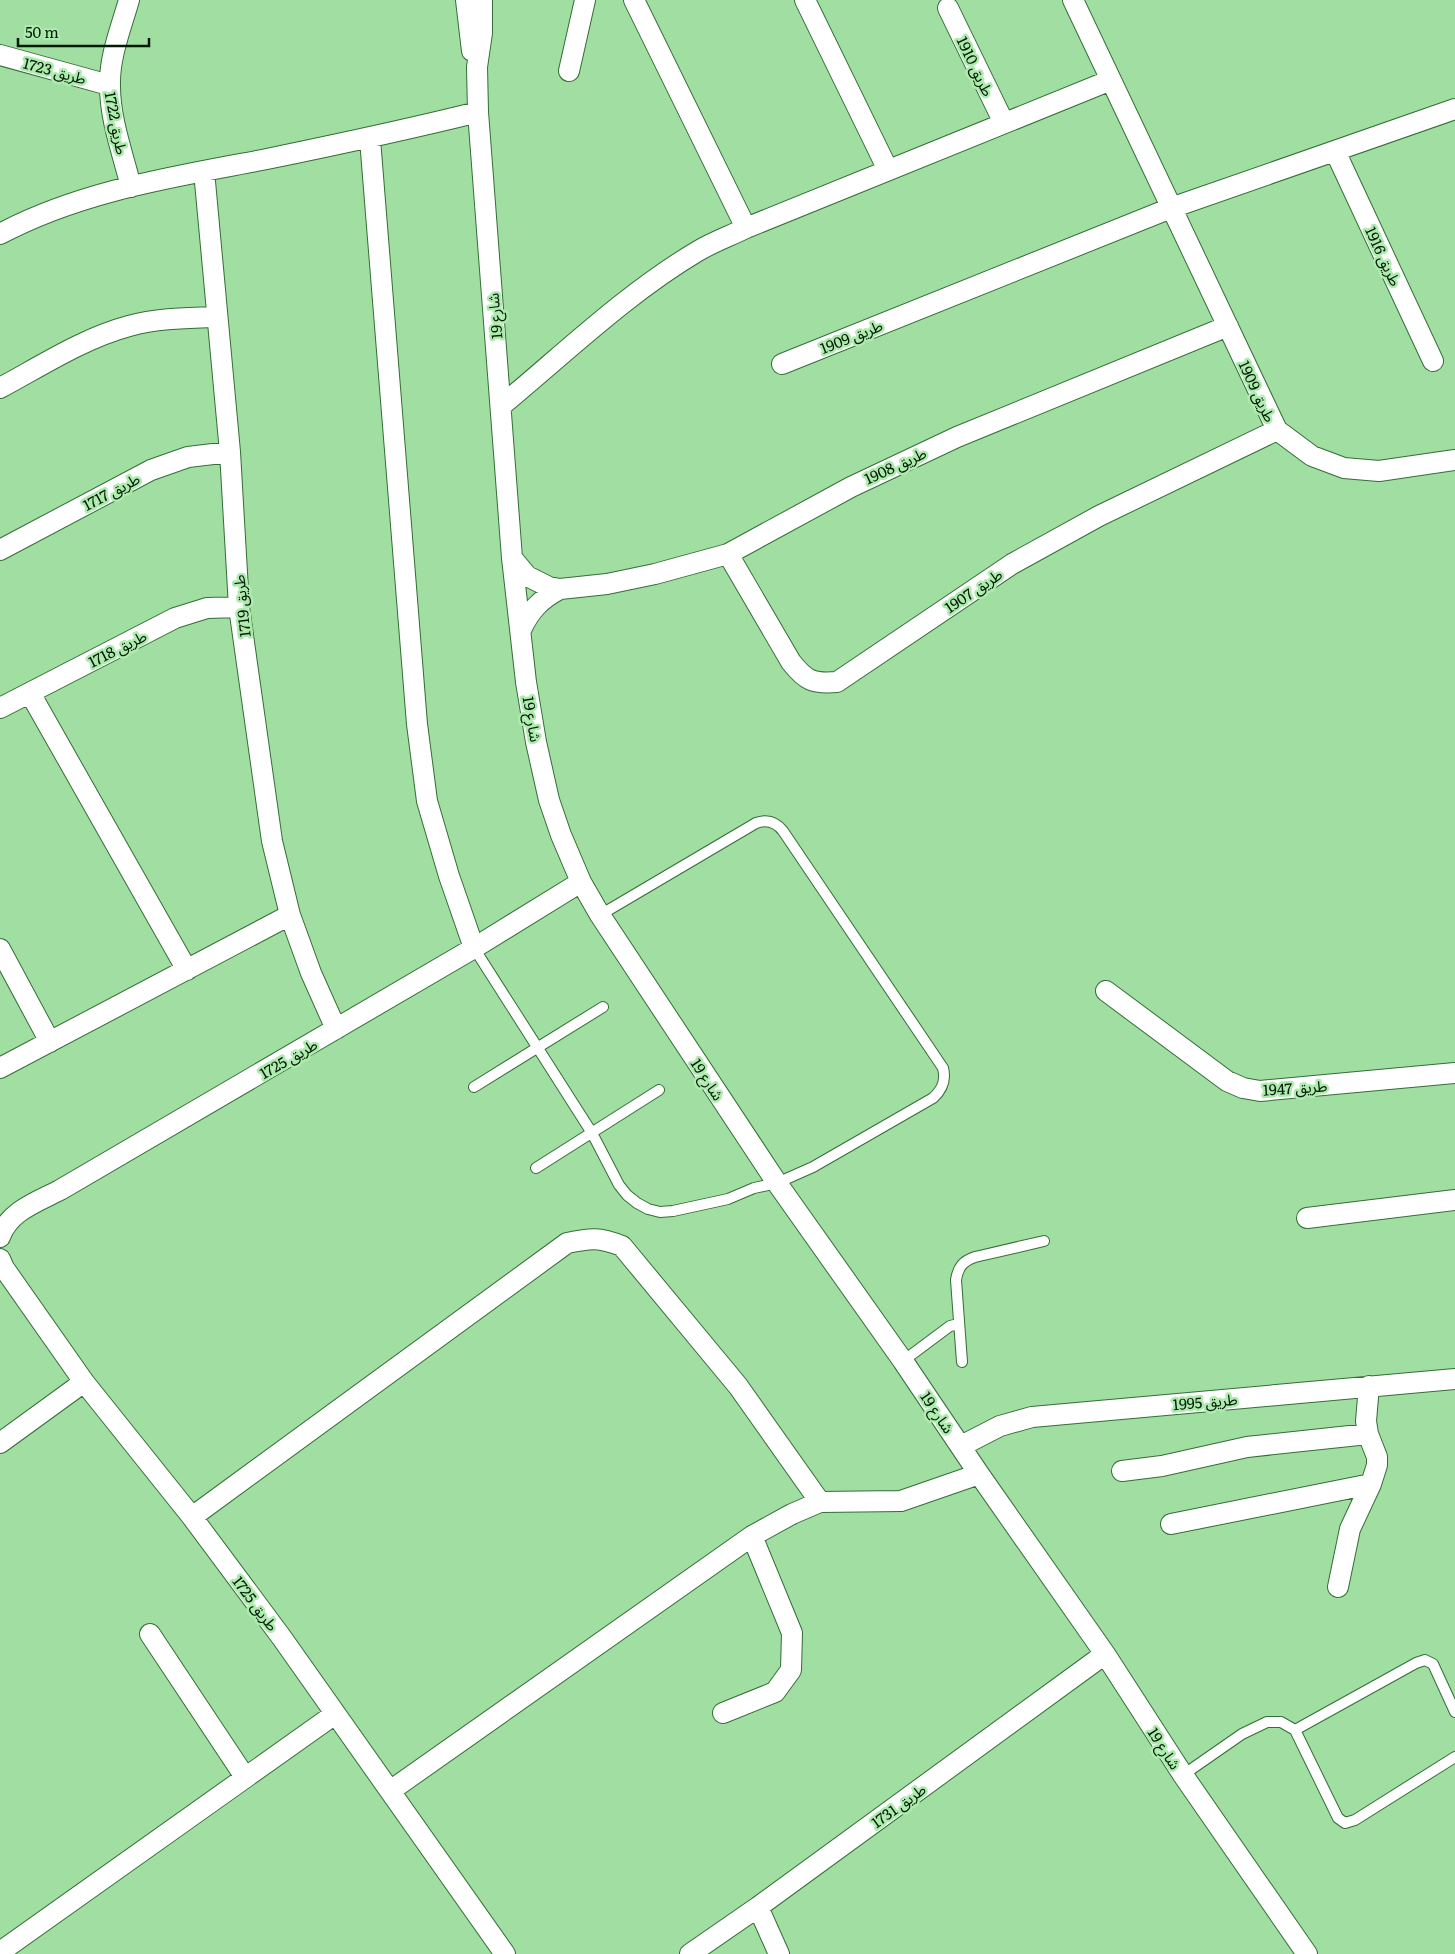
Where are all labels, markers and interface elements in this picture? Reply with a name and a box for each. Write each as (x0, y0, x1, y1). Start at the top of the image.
scale bar (18, 15, 149, 47)
text: 50 m (25, 20, 59, 43)
street label: طريق 1910 (952, 32, 1000, 100)
street label: طريق 1723 (21, 51, 89, 89)
street label: طريق 1722 (100, 90, 134, 156)
street label: طريق 1916 (1360, 222, 1408, 290)
street label: شارع 19 (481, 292, 509, 340)
street label: طريق 1909 (816, 313, 886, 359)
street label: طريق 1909 (1234, 356, 1282, 426)
street label: طريق 1908 (860, 441, 930, 489)
street label: طريق 1717 (78, 466, 144, 516)
street label: طريق 1907 (939, 562, 1007, 618)
street label: طريق 1719 (226, 574, 256, 638)
street label: طريق 1718 (84, 623, 150, 673)
street label: شارع 19 (516, 694, 548, 744)
street label: طريق 1725 (255, 1032, 321, 1084)
street label: شارع 19 (684, 1053, 730, 1106)
street label: طريق 1947 (1262, 1073, 1328, 1101)
street label: شارع 19 (914, 1386, 961, 1439)
street label: طريق 1995 (1172, 1387, 1238, 1415)
street label: طريق 1725 (228, 1571, 284, 1635)
street label: شارع 19 (1141, 1722, 1187, 1775)
street label: طريق 1731 (866, 1777, 930, 1833)

